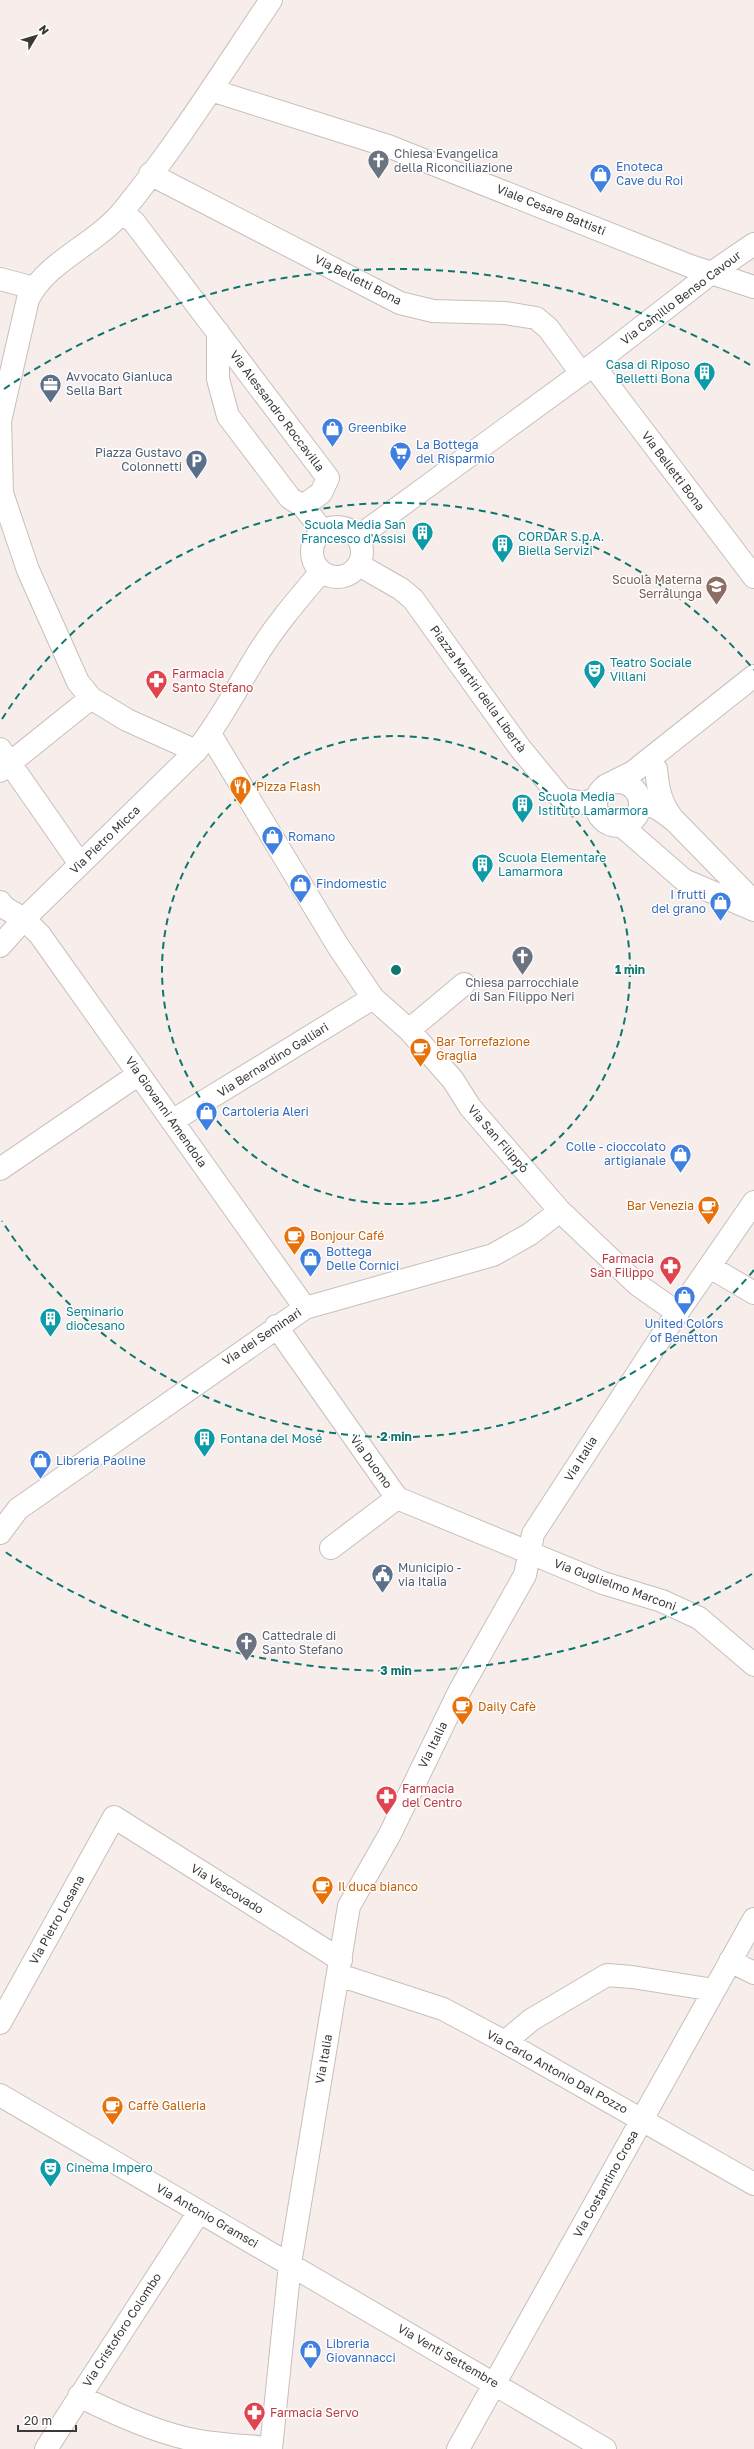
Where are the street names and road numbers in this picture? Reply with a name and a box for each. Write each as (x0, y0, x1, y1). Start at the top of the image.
street label: Viale Cesare Battisti (494, 181, 608, 238)
street label: Via Camillo Benso Cavour (618, 247, 744, 348)
street label: Via Belletti Bona (312, 251, 404, 308)
street label: Via Alessandro Roccavilla (227, 347, 328, 474)
street label: Via Belletti Bona (639, 428, 708, 513)
street label: Piazza Martiri della Libertà (427, 622, 530, 755)
street label: Via Pietro Micca (66, 802, 143, 877)
street label: Via Bernardino Galliari (214, 1019, 331, 1100)
street label: Via Giovanni Amendola (122, 1053, 210, 1170)
street label: Via San Filippo (465, 1102, 532, 1176)
street label: Via dei Seminari (219, 1305, 304, 1369)
street label: Via Duomo (347, 1432, 396, 1491)
street label: Via Italia (561, 1433, 600, 1484)
street label: Via Guglielmo Marconi (552, 1555, 678, 1614)
street label: Via Italia (415, 1719, 450, 1771)
street label: Via Vescovado (188, 1860, 266, 1917)
street label: Via Pietro Losana (26, 1872, 87, 1967)
street label: Via Carlo Antonio Dal Pozzo (484, 2026, 630, 2117)
street label: Via Italia (312, 2033, 335, 2085)
street label: Via Costantino Crosa (570, 2128, 641, 2240)
street label: Via Antonio Gramsci (153, 2180, 261, 2251)
street label: Via Cristoforo Colombo (79, 2270, 164, 2390)
street label: Via Venti Settembre (395, 2321, 501, 2391)

